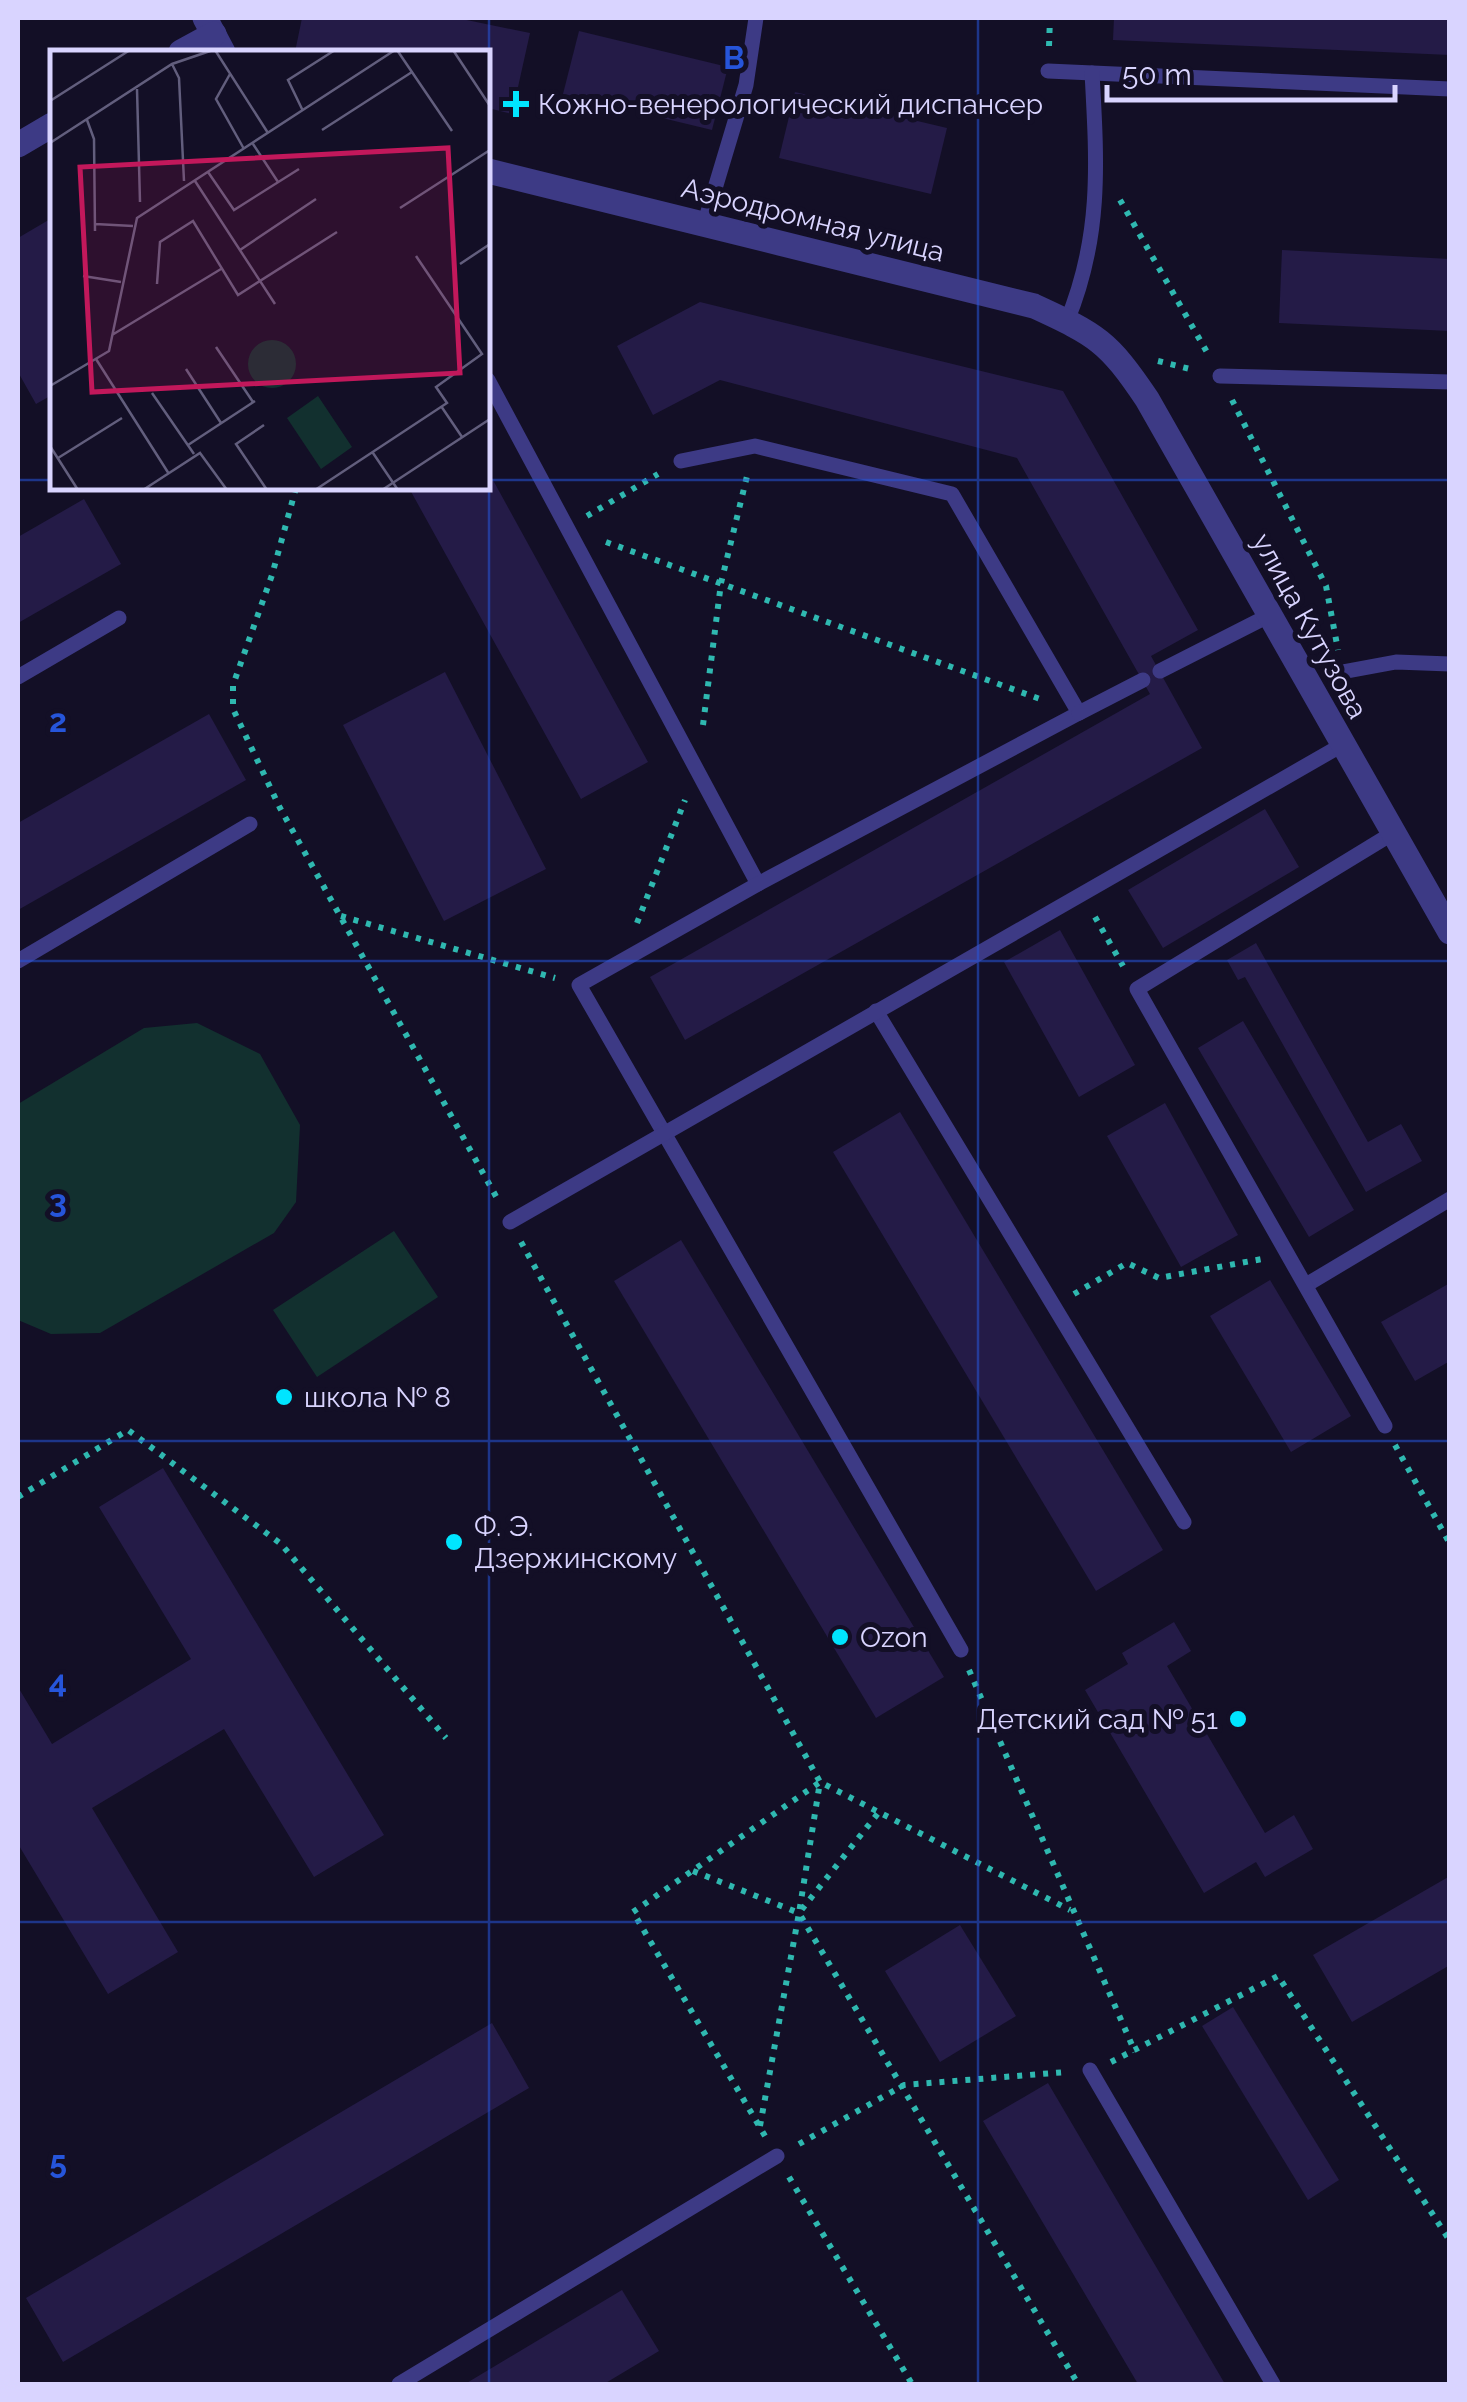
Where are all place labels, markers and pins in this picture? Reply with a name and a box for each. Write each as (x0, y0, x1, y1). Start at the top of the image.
place label: Кожно-венерологический диспансер (538, 88, 1043, 121)
marker: Кожно-венерологический диспансер (503, 91, 529, 117)
place label: школа № 8 (304, 1381, 451, 1414)
marker: школа № 8 (273, 1386, 295, 1408)
place label: Ф. Э. Дзержинскому (474, 1510, 677, 1575)
marker: Ф. Э. Дзержинскому (443, 1531, 465, 1553)
place label: Ozon (860, 1621, 927, 1654)
marker: Ozon (829, 1626, 851, 1648)
place label: Детский сад № 51 (977, 1703, 1218, 1736)
marker: Детский сад № 51 (1227, 1708, 1249, 1730)

